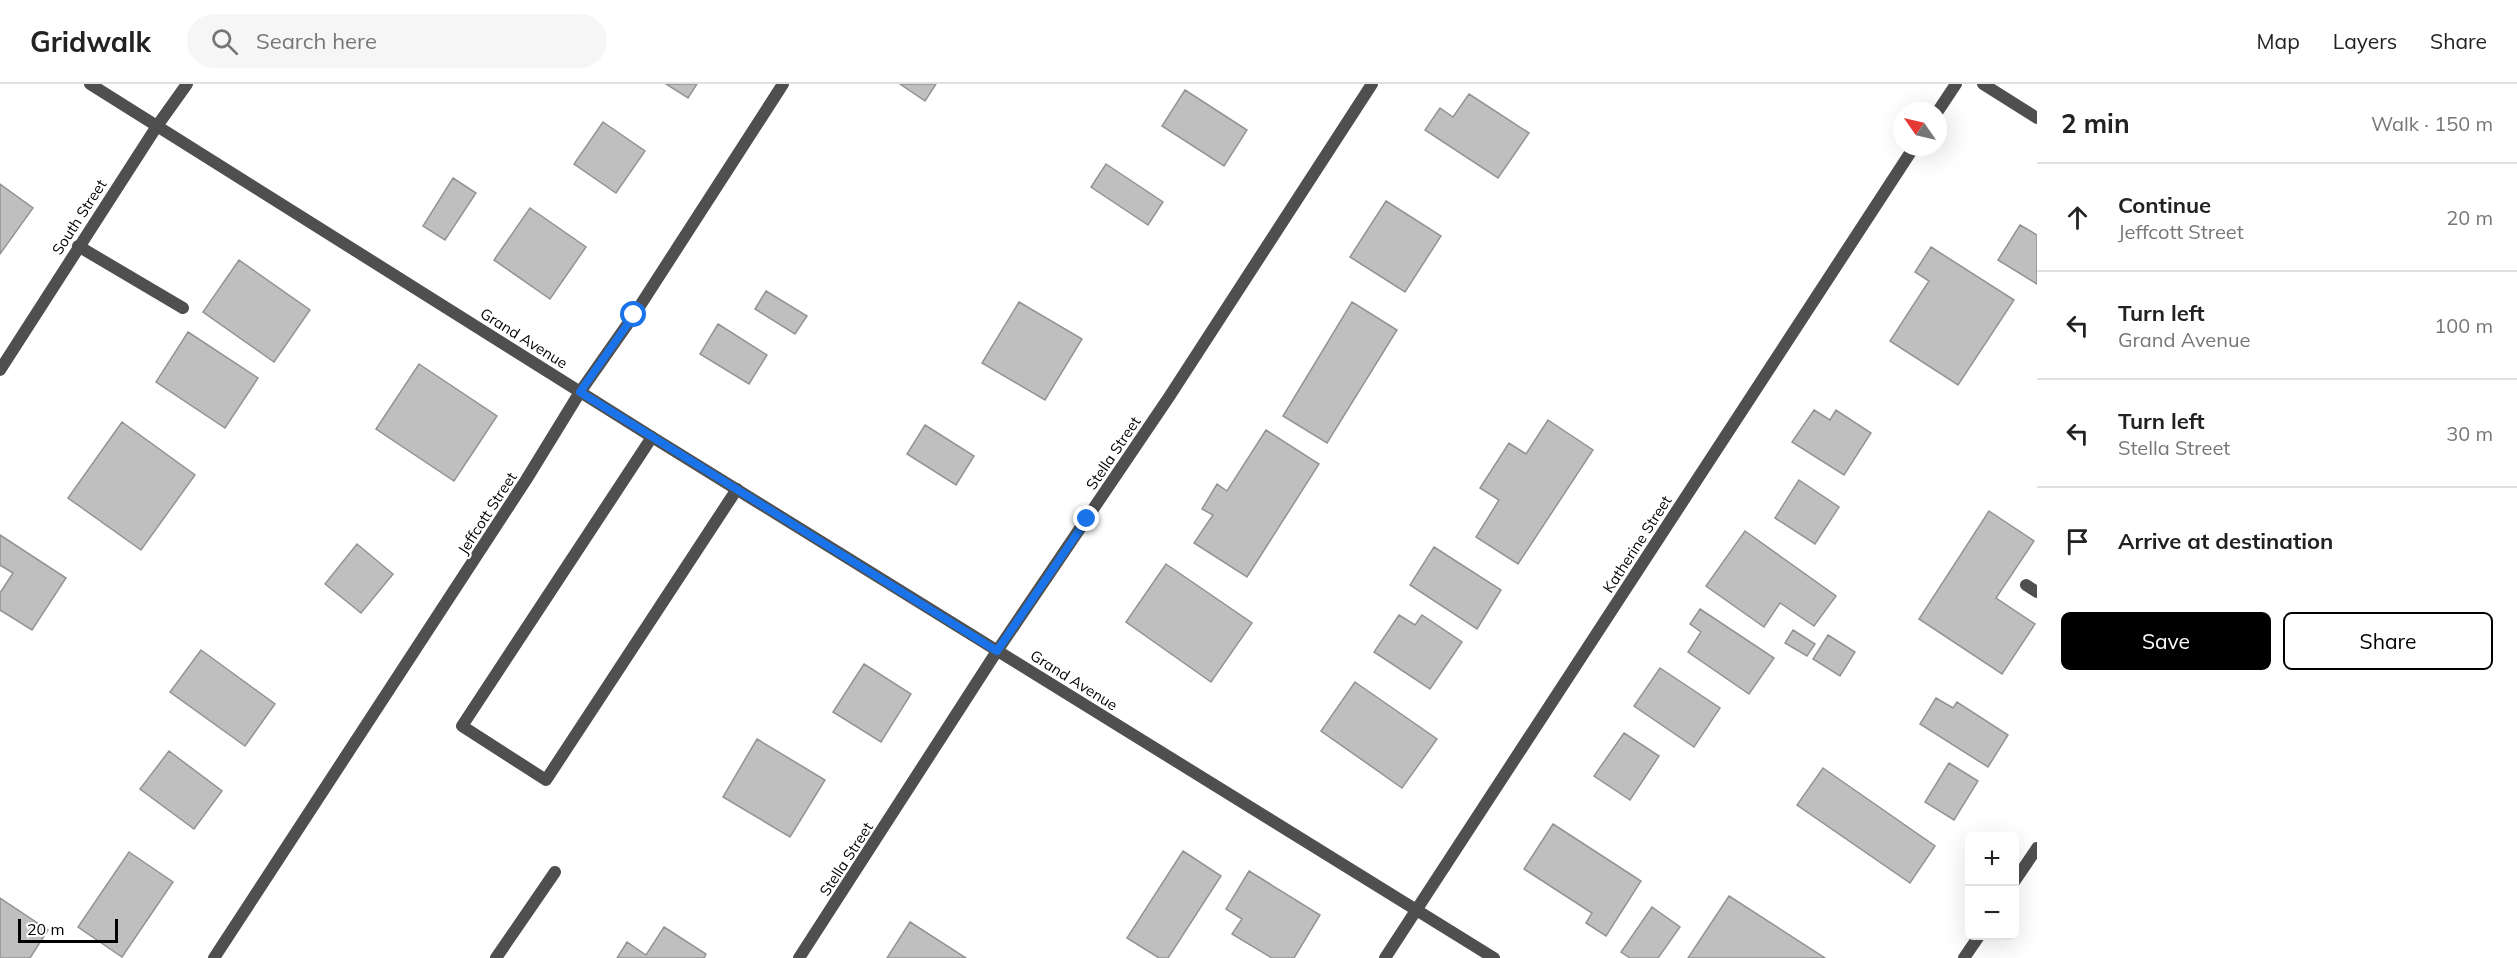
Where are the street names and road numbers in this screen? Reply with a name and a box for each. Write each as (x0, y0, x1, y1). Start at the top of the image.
street label: South Street (48, 176, 110, 258)
street label: Grand Avenue (477, 304, 571, 372)
street label: Stella Street (1082, 413, 1144, 493)
street label: Jeffcott Street (453, 468, 521, 558)
street label: Katherine Street (1599, 492, 1675, 596)
street label: Grand Avenue (1027, 646, 1121, 714)
street label: Stella Street (815, 819, 877, 899)

